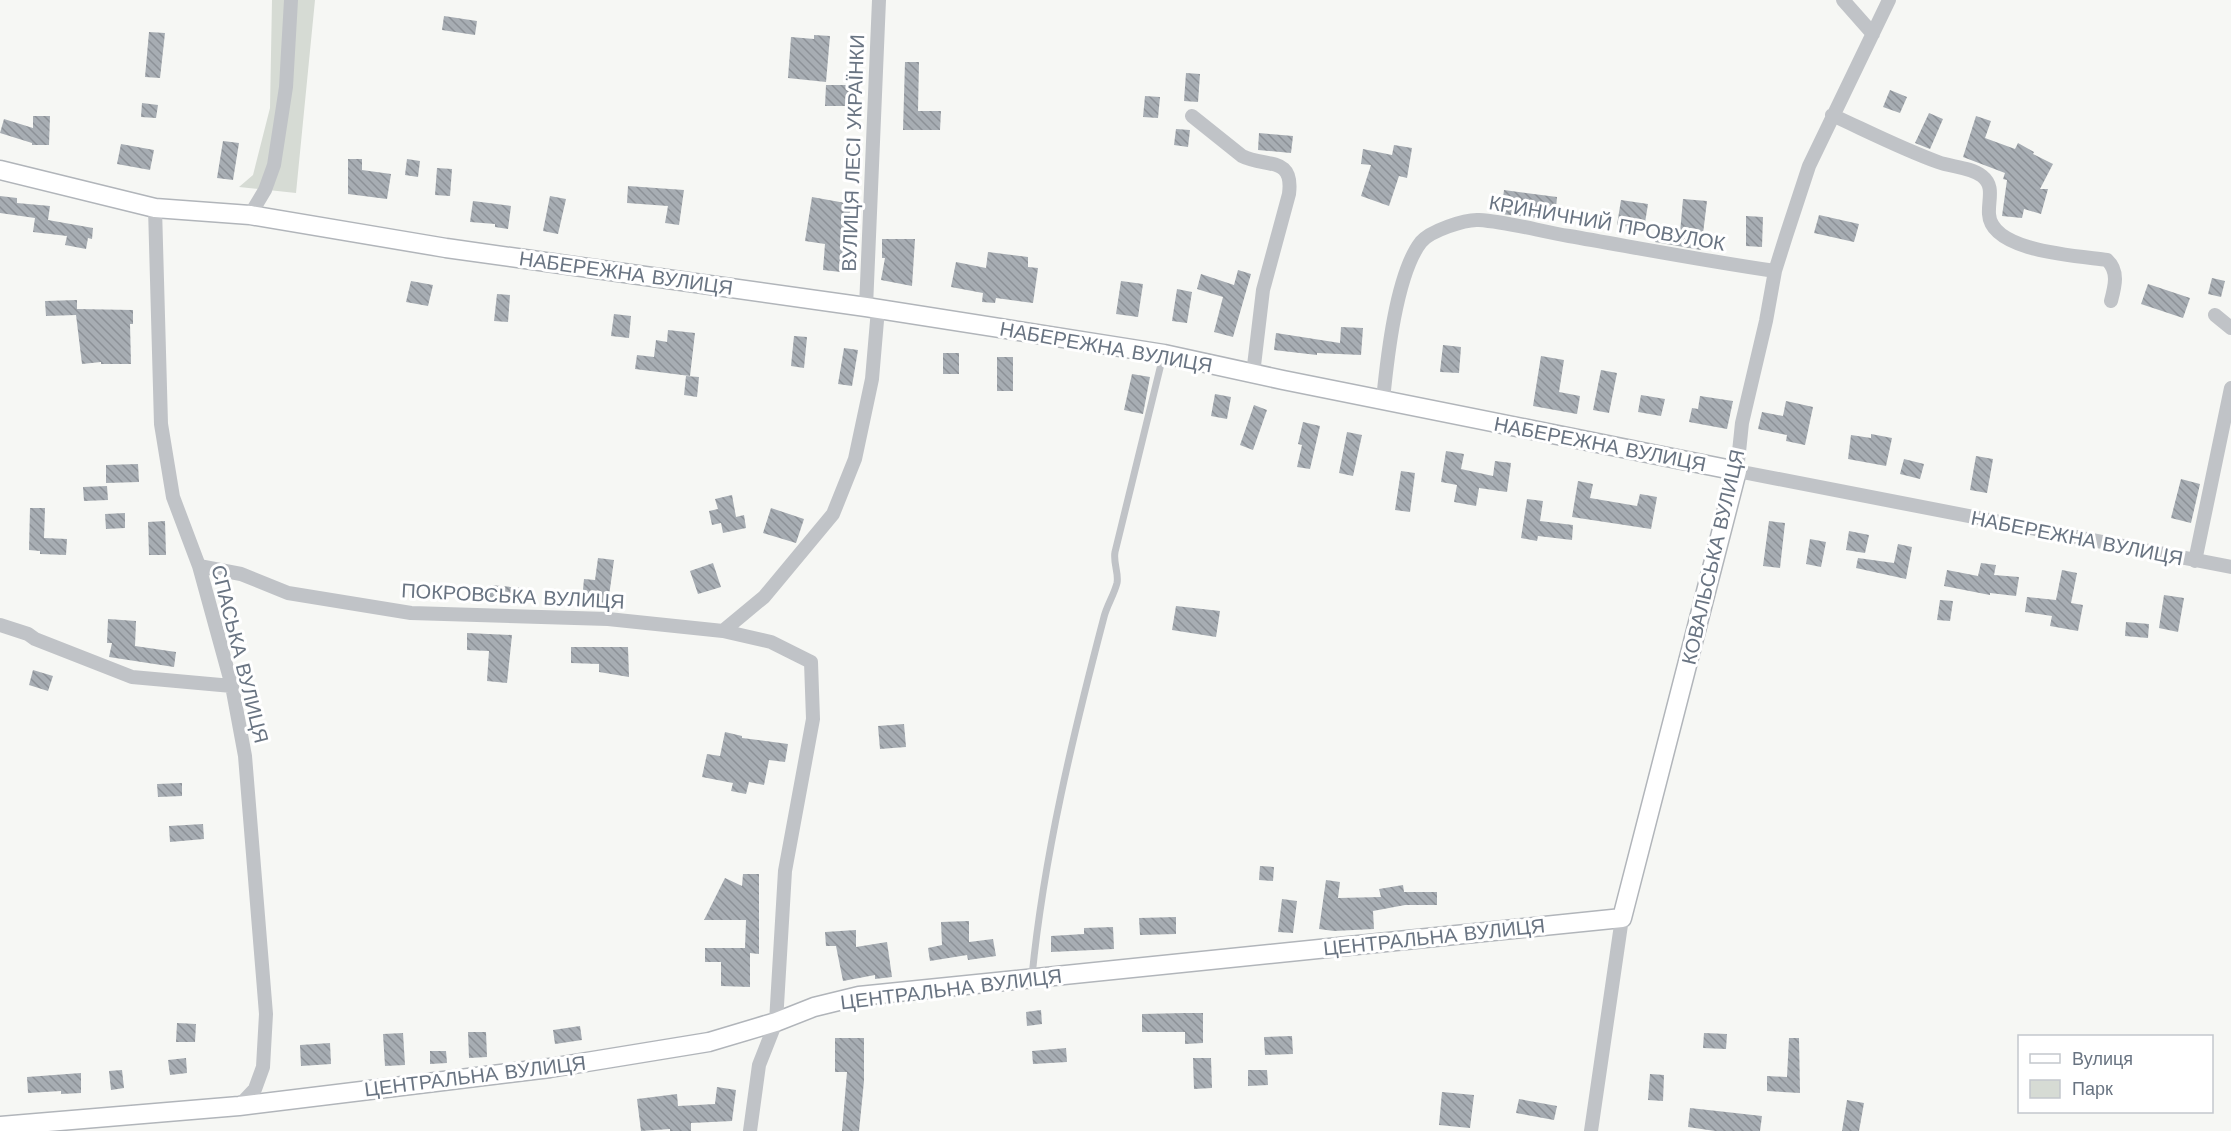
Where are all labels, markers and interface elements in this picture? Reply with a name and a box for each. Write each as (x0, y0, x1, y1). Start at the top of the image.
street label: ВУЛИЦЯ ЛЕСІ УКРАЇНКИ (837, 34, 869, 272)
street label: КРИНИЧНИЙ ПРОВУЛОК (1487, 190, 1727, 256)
street label: НАБЕРЕЖНА ВУЛИЦЯ (518, 246, 734, 300)
street label: НАБЕРЕЖНА ВУЛИЦЯ (998, 316, 1214, 378)
street label: НАБЕРЕЖНА ВУЛИЦЯ (1492, 412, 1708, 476)
street label: КОВАЛЬСЬКА ВУЛИЦЯ (1677, 447, 1749, 667)
street label: НАБЕРЕЖНА ВУЛИЦЯ (1969, 506, 2185, 570)
street label: СПАСЬКА ВУЛИЦЯ (206, 563, 274, 745)
street label: ПОКРОВСЬКА ВУЛИЦЯ (401, 578, 625, 614)
street label: ЦЕНТРАЛЬНА ВУЛИЦЯ (1322, 913, 1546, 961)
street label: ЦЕНТРАЛЬНА ВУЛИЦЯ (839, 964, 1063, 1014)
legend (2018, 1035, 2213, 1113)
text: Вулиця (2072, 1048, 2133, 1069)
street label: ЦЕНТРАЛЬНА ВУЛИЦЯ (363, 1051, 587, 1101)
text: Парк (2072, 1078, 2113, 1099)

